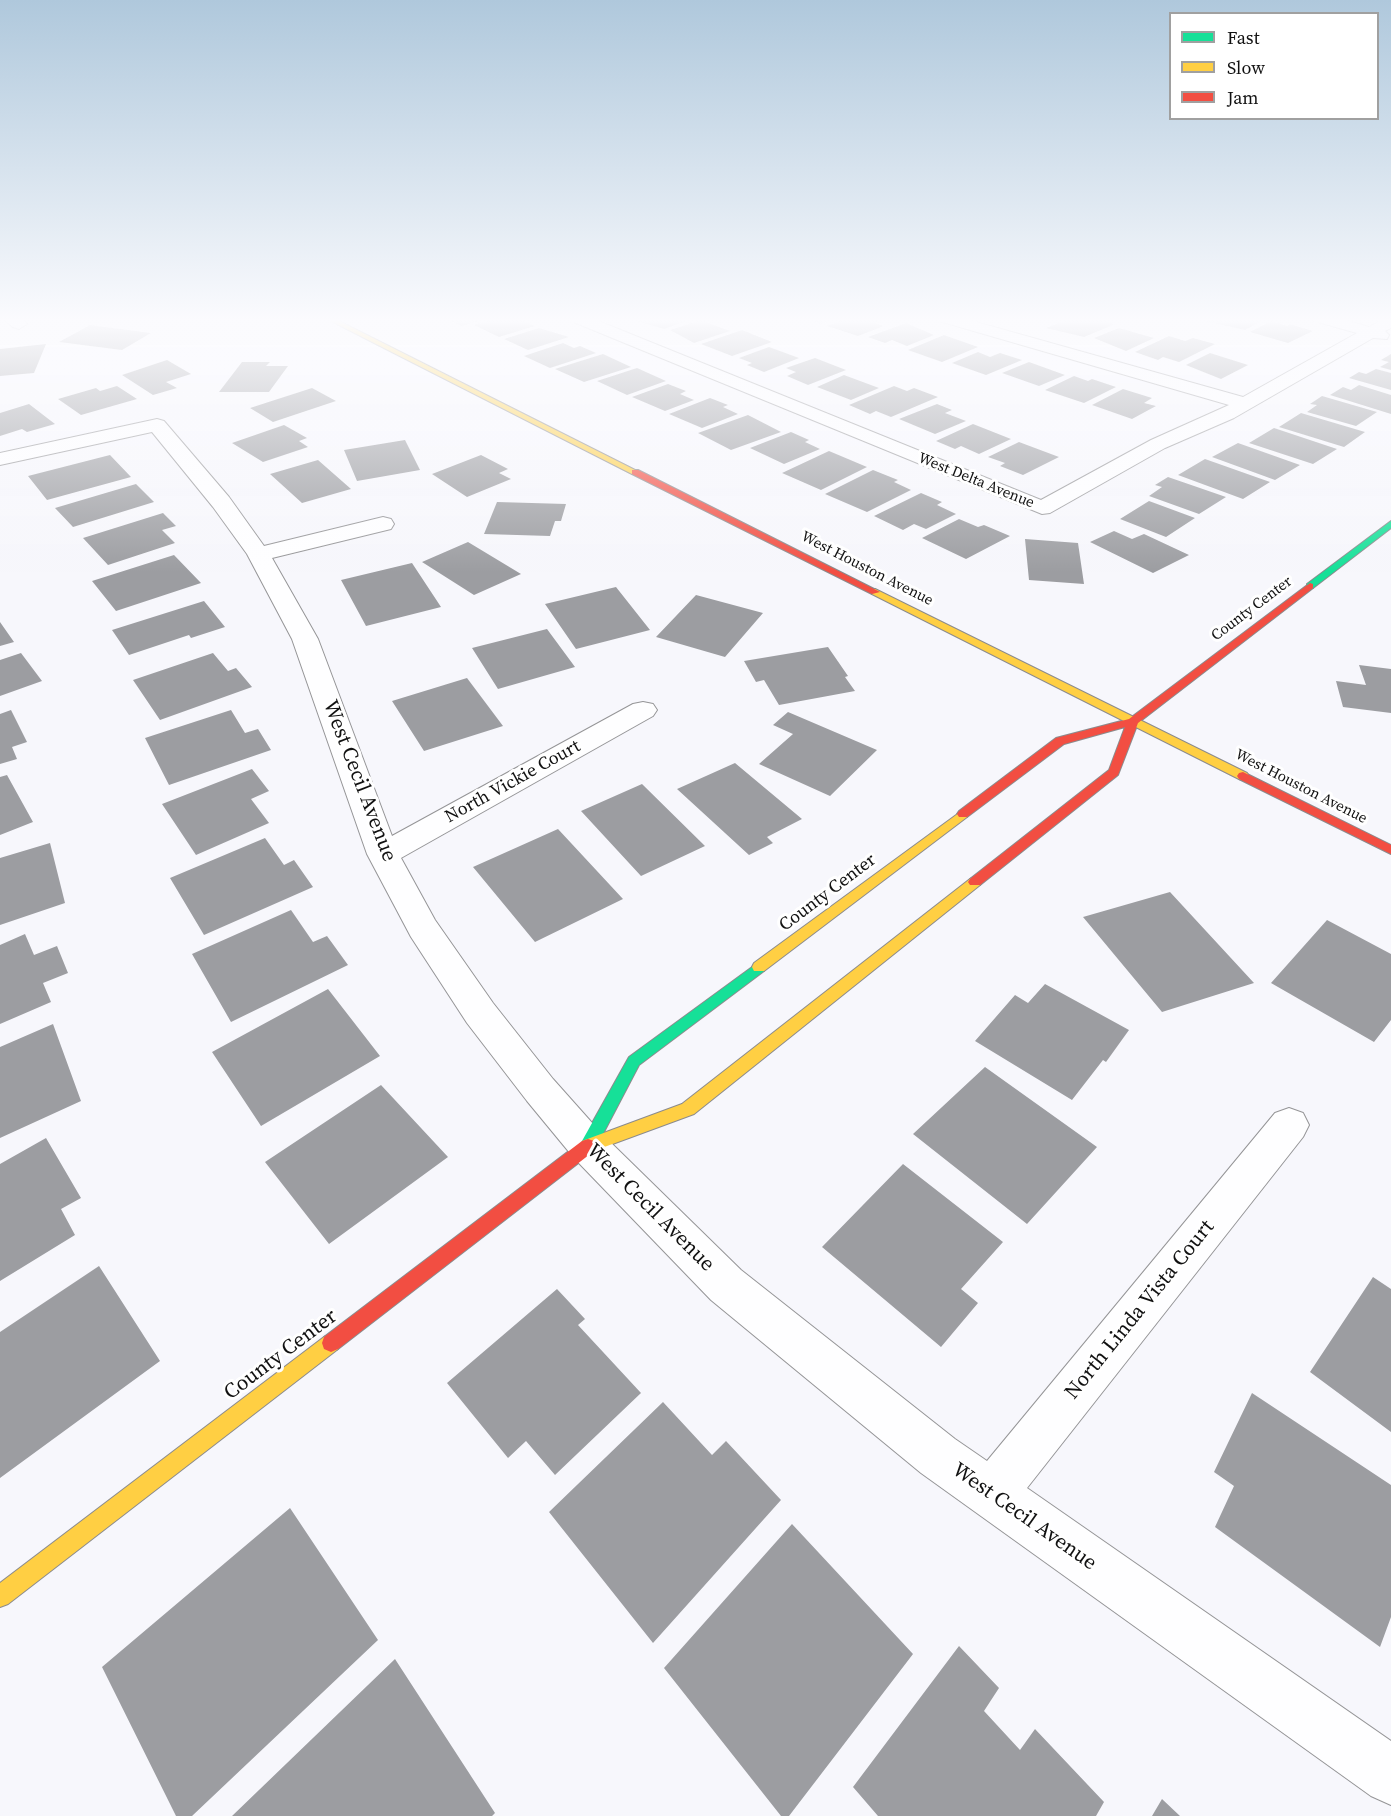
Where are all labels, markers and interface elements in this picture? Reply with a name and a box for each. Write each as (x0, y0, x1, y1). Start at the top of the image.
legend (1169, 12, 1379, 120)
text: Fast (1227, 25, 1260, 50)
text: Slow (1227, 55, 1265, 80)
text: Jam (1227, 85, 1259, 110)
street label: West Delta Avenue (915, 449, 1037, 513)
street label: West Houston Avenue (798, 528, 936, 610)
street label: County Center (1208, 573, 1296, 645)
street label: West Cecil Avenue (317, 697, 401, 865)
street label: North Vickie Court (442, 736, 584, 828)
street label: West Houston Avenue (1232, 746, 1370, 828)
street label: County Center (775, 850, 881, 936)
street label: West Cecil Avenue (581, 1139, 719, 1277)
street label: North Linda Vista Court (1060, 1215, 1220, 1405)
street label: County Center (220, 1304, 342, 1406)
street label: West Cecil Avenue (947, 1458, 1101, 1576)

